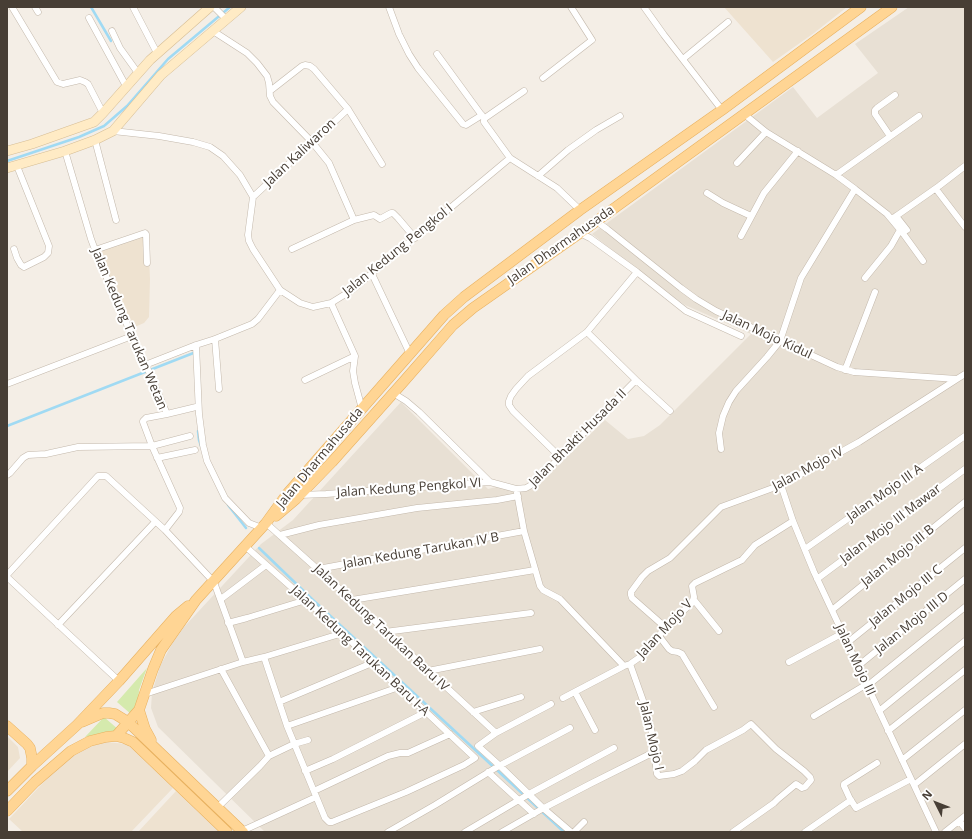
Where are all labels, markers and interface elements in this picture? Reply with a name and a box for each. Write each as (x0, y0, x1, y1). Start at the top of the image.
street label: Jalan Kaliwaron (261, 116, 339, 190)
street label: Jalan Kedung Pengkol I (340, 201, 456, 299)
street label: Jalan Dharmahusada (505, 202, 617, 288)
street label: Jalan Kedung Tarukan Wetan (88, 246, 170, 412)
street label: Jalan Mojo Kidul (720, 307, 814, 363)
street label: Jalan Bhakti Husada II (526, 386, 630, 490)
street label: Jalan Dharmahusada (273, 405, 367, 511)
street label: Jalan Mojo IV (770, 444, 846, 494)
street label: Jalan Mojo III A (844, 461, 926, 525)
street label: Jalan Kedung Pengkol VI (336, 475, 482, 501)
street label: Jalan Mojo III Mawar (837, 481, 945, 567)
street label: Jalan Mojo III B (858, 522, 938, 590)
street label: Jalan Kedung Tarukan IV B (342, 530, 500, 572)
street label: Jalan Kedung Tarukan Baru IV (310, 561, 452, 695)
street label: Jalan Mojo III C (867, 562, 945, 630)
street label: Jalan Kedung Tarukan Baru I-A (288, 583, 432, 719)
street label: Jalan Mojo III D (872, 589, 952, 657)
street label: Jalan Mojo V (634, 597, 696, 661)
street label: Jalan Mojo III (832, 622, 878, 698)
street label: Jalan Mojo I (636, 700, 666, 772)
north arrow (916, 783, 956, 823)
text: N (918, 786, 935, 803)

